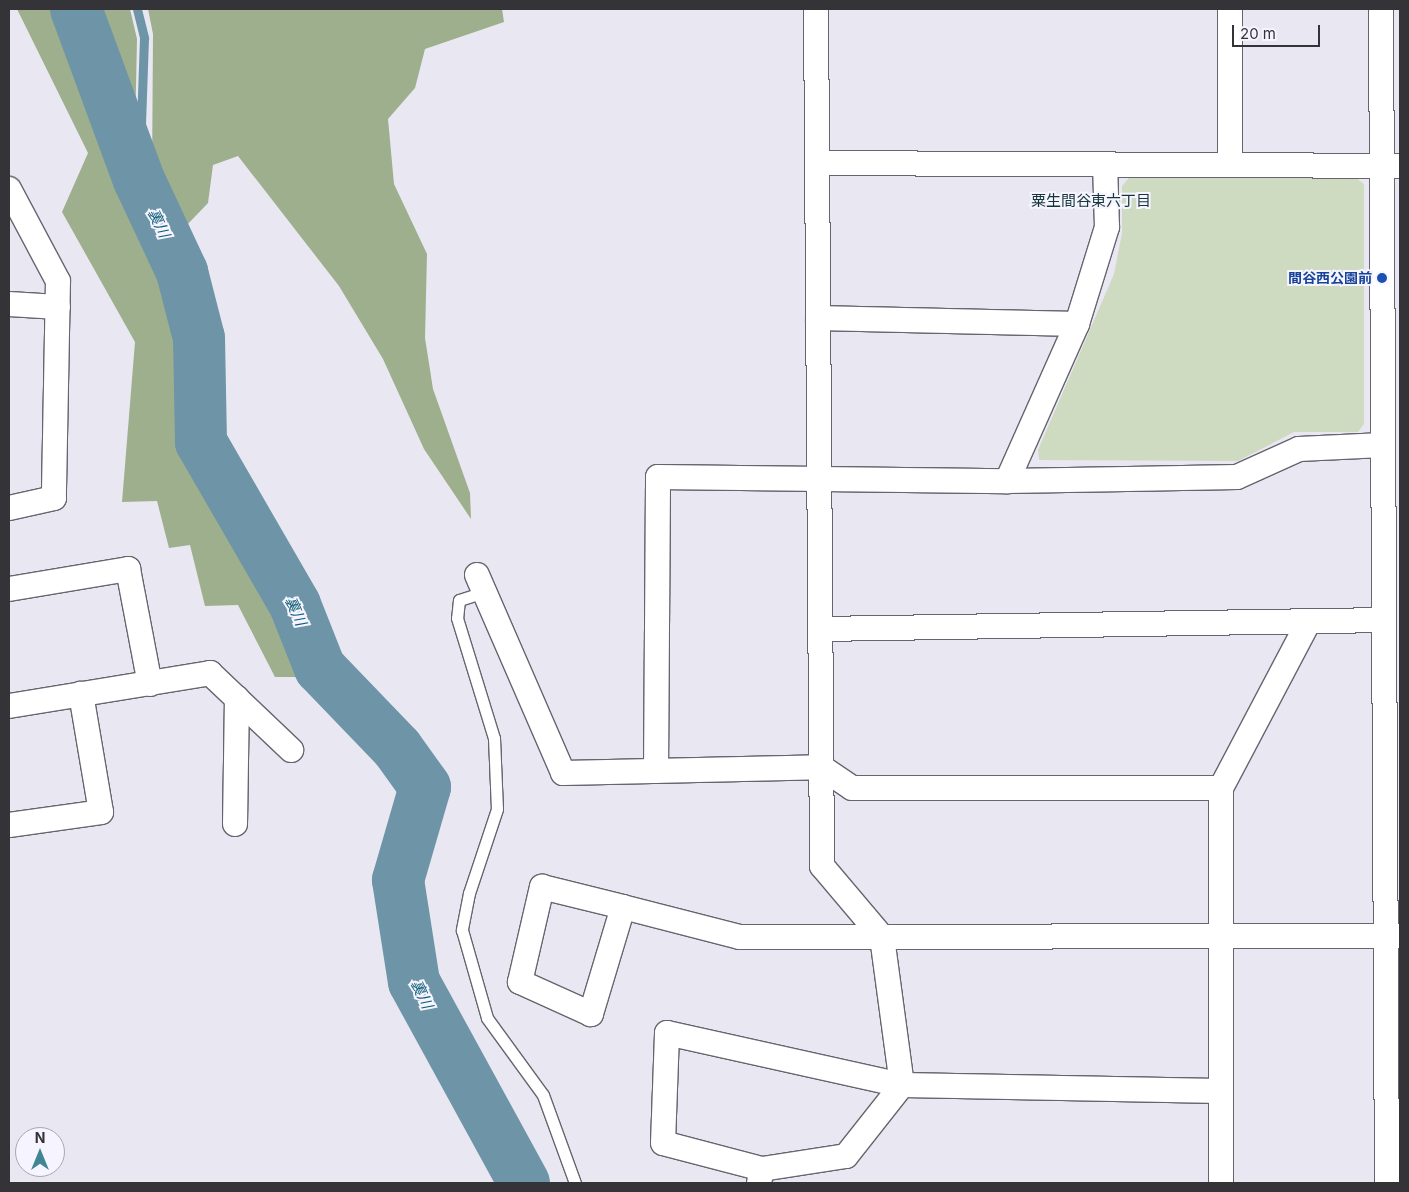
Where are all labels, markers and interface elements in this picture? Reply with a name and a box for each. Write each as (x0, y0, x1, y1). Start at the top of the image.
scale bar (1234, 15, 1322, 47)
text: 20 m (1240, 24, 1276, 43)
district label: 粟生間谷東六丁目 (1031, 192, 1151, 210)
water label: 裏川 (145, 206, 173, 240)
place label: 間谷西公園前 (1288, 270, 1372, 286)
marker: 間谷西公園前 (1376, 272, 1388, 284)
water label: 裏川 (282, 594, 310, 628)
water label: 裏川 (408, 977, 436, 1011)
north arrow (15, 1127, 65, 1177)
text: N (35, 1129, 45, 1146)

